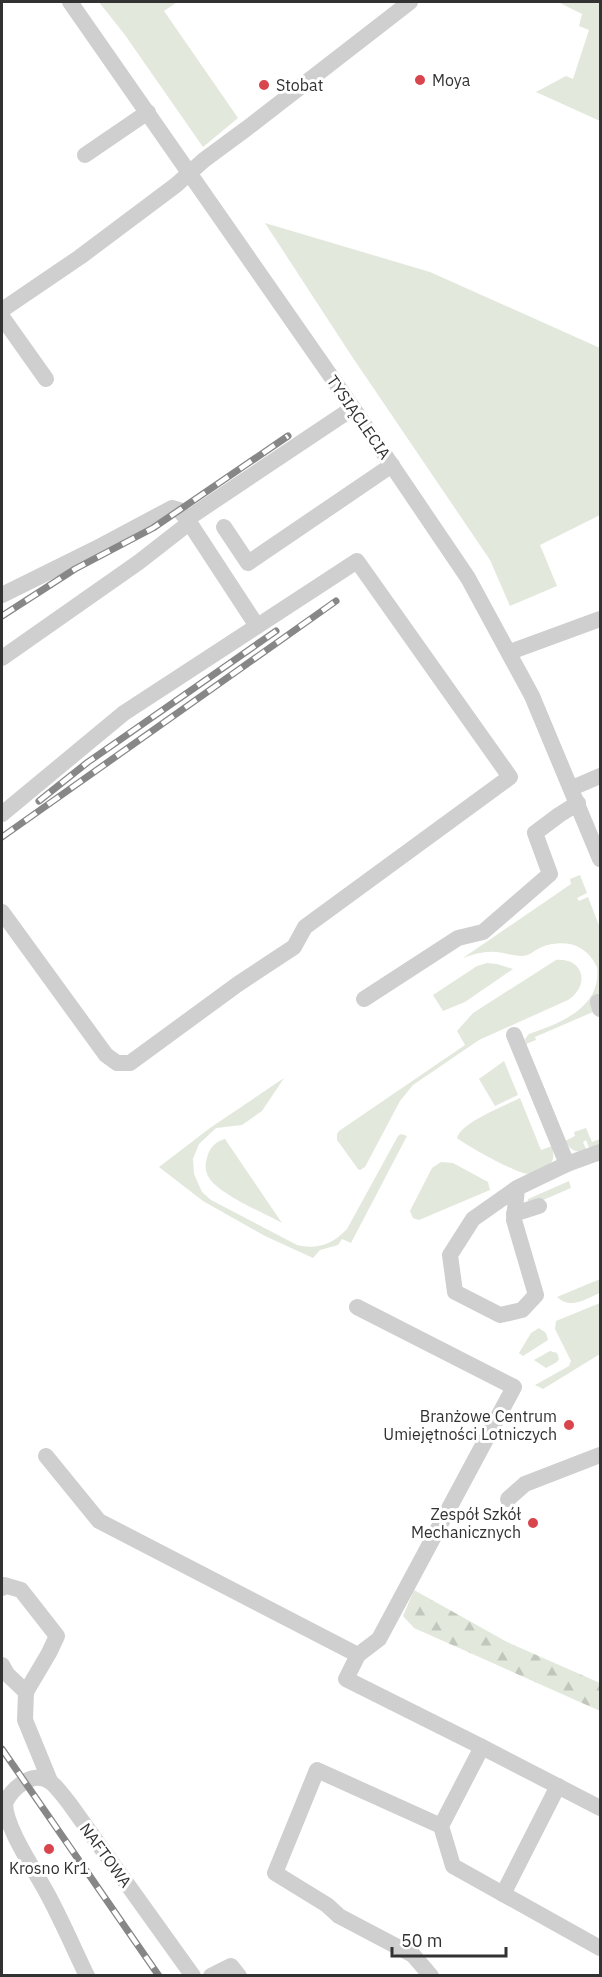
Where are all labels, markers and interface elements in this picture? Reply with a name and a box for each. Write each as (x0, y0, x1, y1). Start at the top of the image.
place label: Moya (432, 70, 471, 90)
marker: Moya (413, 73, 427, 87)
place label: Stobat (276, 75, 323, 95)
marker: Stobat (257, 78, 271, 92)
street label: TYSIĄCLECIA (323, 371, 395, 463)
place label: Branżowe Centrum Umiejętności Lotniczych (383, 1406, 557, 1444)
marker: Branżowe Centrum Umiejętności Lotniczych (562, 1418, 576, 1432)
place label: Zespół Szkół Mechanicznych (411, 1504, 522, 1542)
marker: Zespół Szkół Mechanicznych (526, 1516, 540, 1530)
street label: NAFTOWA (76, 1819, 136, 1891)
marker: Krosno Kr1 (42, 1842, 56, 1856)
place label: Krosno Kr1 (9, 1858, 89, 1878)
scale bar (392, 1920, 506, 1958)
text: 50 m (401, 1929, 443, 1952)

